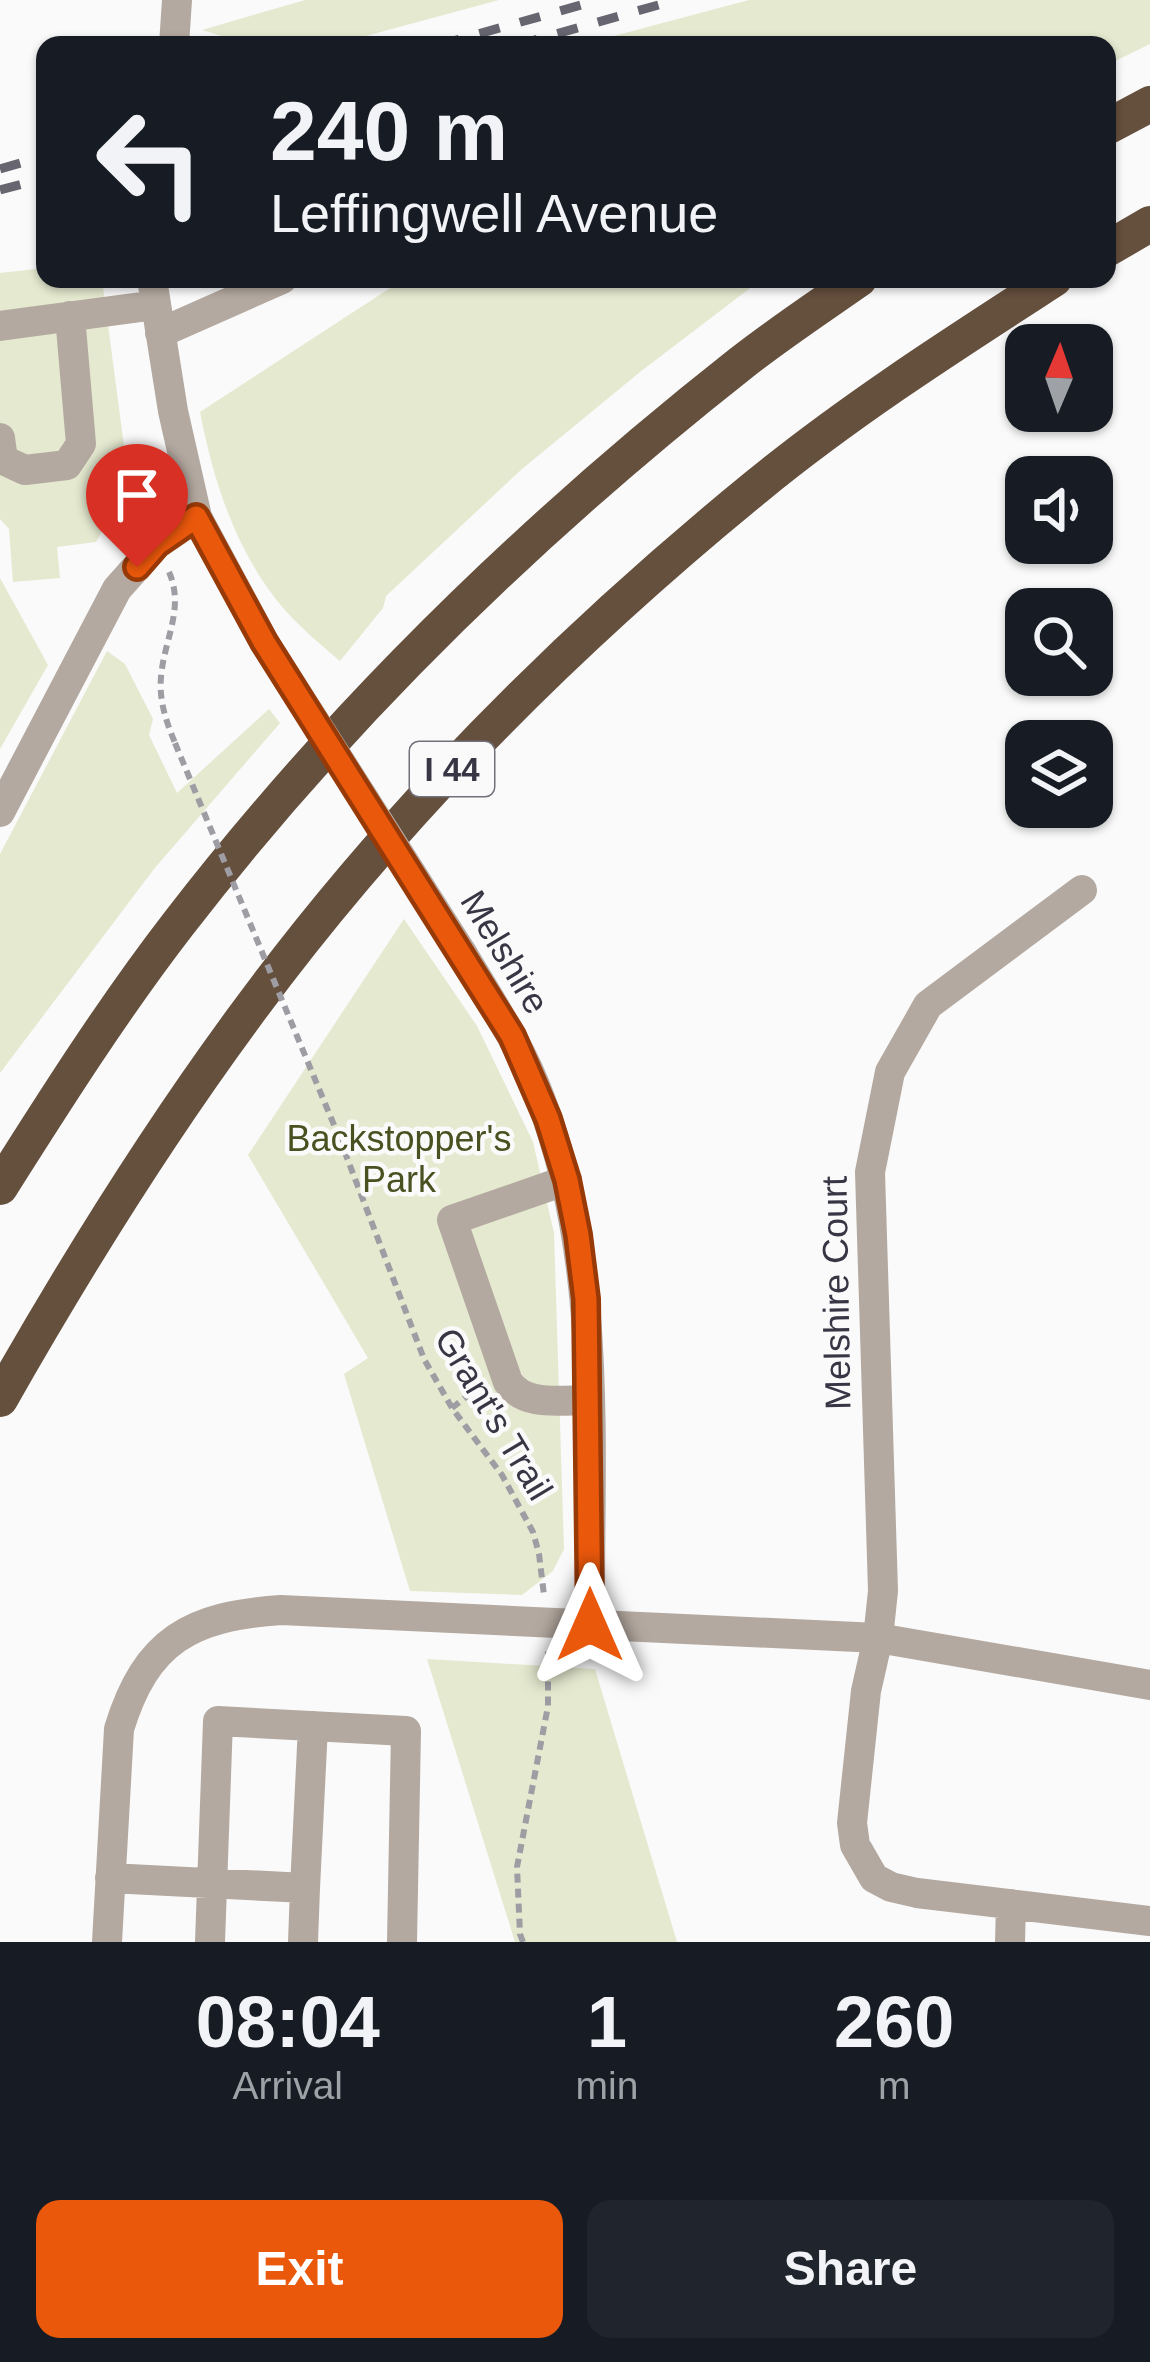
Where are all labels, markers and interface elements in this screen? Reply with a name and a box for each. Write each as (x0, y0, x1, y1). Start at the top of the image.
icon: left (72, 84, 228, 240)
text: 240 m (270, 84, 508, 178)
text: Leffingwell Avenue (270, 183, 718, 243)
north arrow (1005, 324, 1113, 432)
map controls (1005, 324, 1113, 828)
pin (86, 444, 188, 567)
button: sound (1005, 456, 1113, 564)
icon: arrive (104, 462, 170, 528)
button: search (1005, 588, 1113, 696)
button: layers (1005, 720, 1113, 828)
road number: I 44 (410, 742, 494, 796)
street label: Melshire (452, 883, 558, 1021)
park label: Backstopper's Park (287, 1118, 511, 1200)
street label: Melshire Court (813, 1176, 859, 1410)
street label: Grant's Trail (427, 1321, 561, 1507)
position arrow (527, 1562, 653, 1688)
text: 08:04 (196, 1982, 380, 2062)
text: 1 (587, 1982, 627, 2062)
text: 260 (834, 1982, 954, 2062)
text: Arrival (233, 2064, 343, 2107)
text: min (576, 2064, 638, 2107)
text: m (878, 2064, 910, 2107)
button: Exit (36, 2200, 563, 2338)
button: Share (587, 2200, 1114, 2338)

